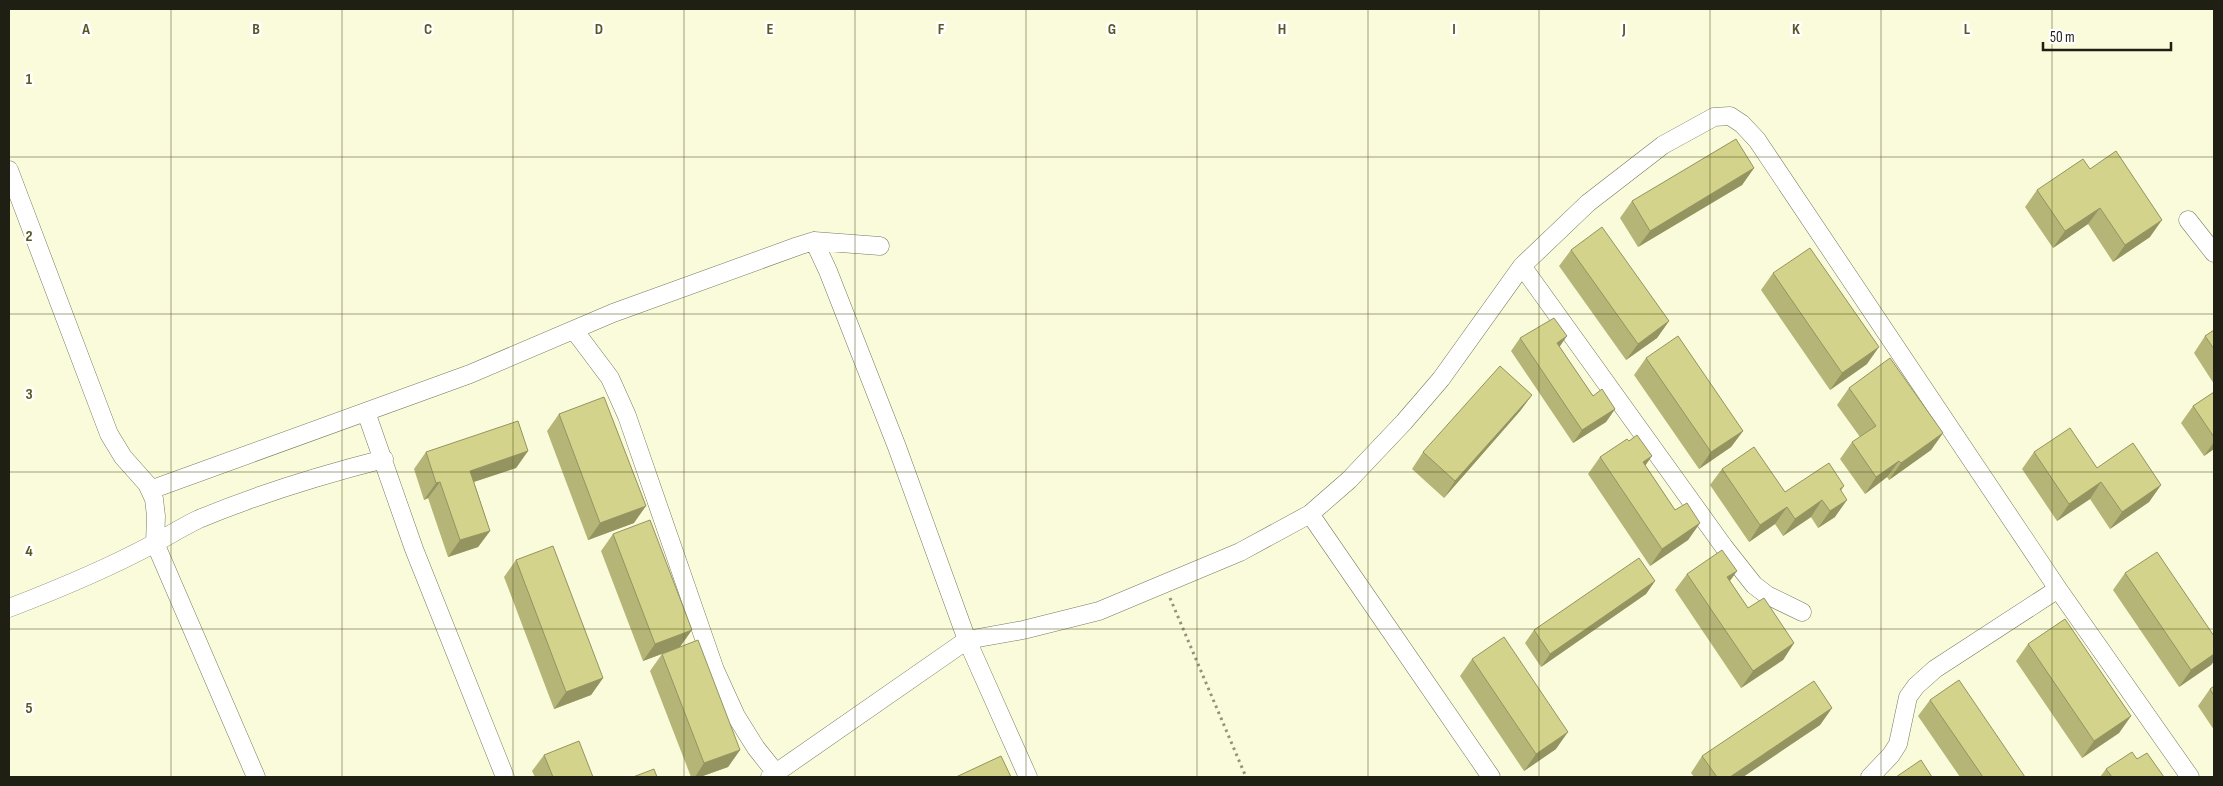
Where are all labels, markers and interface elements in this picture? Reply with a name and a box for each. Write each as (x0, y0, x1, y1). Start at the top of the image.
text: A (81, 20, 90, 39)
text: B (252, 20, 260, 39)
text: C (424, 20, 432, 39)
text: D (595, 20, 603, 39)
text: E (767, 20, 774, 39)
text: F (938, 20, 945, 39)
text: G (1108, 20, 1116, 39)
text: H (1278, 20, 1286, 39)
text: I (1452, 20, 1456, 39)
text: J (1621, 20, 1626, 39)
text: K (1792, 20, 1800, 39)
text: L (1964, 20, 1971, 39)
scale bar (2043, 20, 2170, 52)
text: 50 m (2050, 28, 2075, 47)
text: 1 (26, 70, 33, 89)
text: 2 (25, 227, 33, 246)
text: 3 (25, 385, 33, 404)
text: 4 (25, 542, 33, 561)
text: 5 (25, 699, 33, 718)

